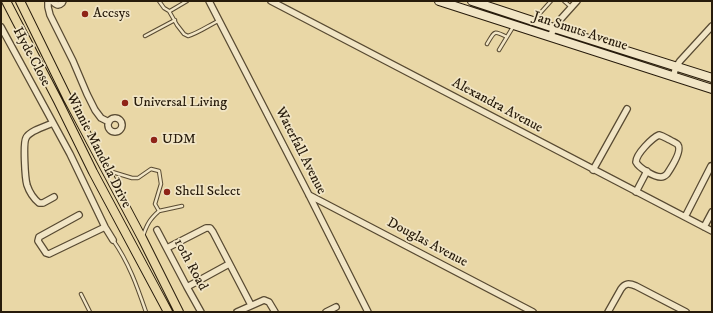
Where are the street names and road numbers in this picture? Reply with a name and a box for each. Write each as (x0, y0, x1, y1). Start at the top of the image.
street label: Jan Smuts Avenue (530, 9, 630, 55)
street label: Hyde Close (8, 25, 54, 89)
street label: Alexandra Avenue (449, 75, 545, 137)
street label: Winnie Mandela Drive (62, 91, 134, 211)
street label: Waterfall Avenue (271, 105, 329, 197)
street label: Douglas Avenue (384, 215, 470, 271)
street label: 10th Road (169, 236, 211, 294)

